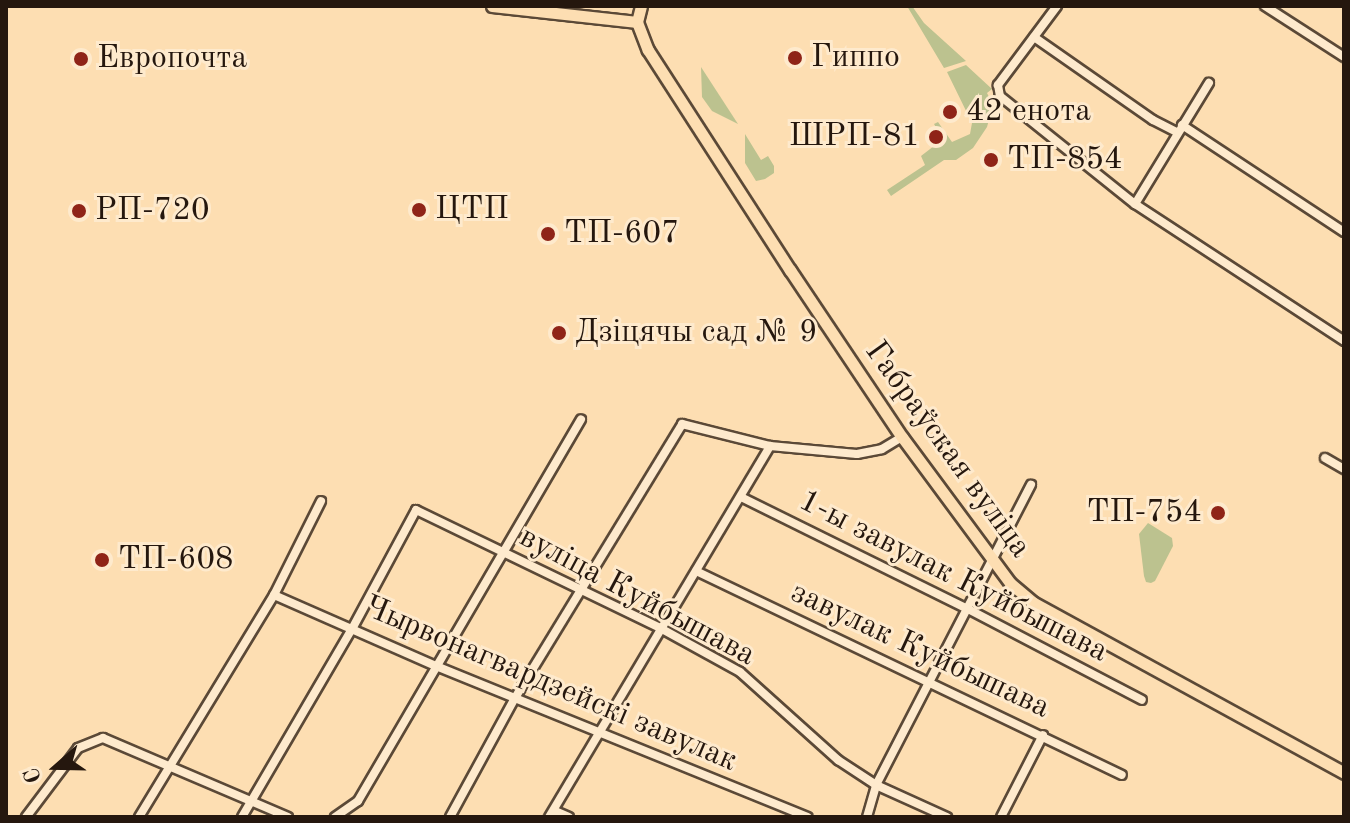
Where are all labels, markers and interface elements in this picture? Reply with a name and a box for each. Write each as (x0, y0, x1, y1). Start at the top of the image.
place label: Гиппо (811, 39, 900, 77)
place label: Европочта (97, 40, 247, 78)
marker: Гиппо (786, 49, 804, 67)
marker: Европочта (72, 50, 90, 68)
place label: 42 енота (966, 93, 1091, 131)
marker: 42 енота (941, 103, 959, 121)
place label: ШРП-81 (789, 118, 920, 156)
marker: ШРП-81 (927, 128, 945, 146)
place label: ТП-854 (1007, 141, 1123, 179)
marker: ТП-854 (982, 151, 1000, 169)
place label: ЦТП (435, 191, 509, 229)
place label: РП-720 (95, 192, 209, 230)
marker: ЦТП (410, 201, 428, 219)
marker: РП-720 (70, 202, 88, 220)
place label: ТП-607 (564, 215, 680, 253)
marker: ТП-607 (539, 225, 557, 243)
place label: Дзіцячы сад № 9 (575, 314, 818, 352)
marker: Дзіцячы сад № 9 (550, 324, 568, 342)
street label: Габраўская вуліца (855, 334, 1039, 566)
street label: 1-ы завулак Куйбышава (792, 482, 1114, 672)
place label: ТП-754 (1086, 494, 1202, 532)
marker: ТП-754 (1209, 504, 1227, 522)
street label: вуліца Куйбышава (512, 519, 762, 675)
place label: ТП-608 (118, 541, 234, 579)
marker: ТП-608 (93, 551, 111, 569)
street label: завулак Куйбышава (784, 574, 1056, 728)
street label: Чырвонагвардзейскі завулак (357, 589, 743, 781)
north arrow (16, 727, 96, 807)
text: С (21, 765, 46, 786)

